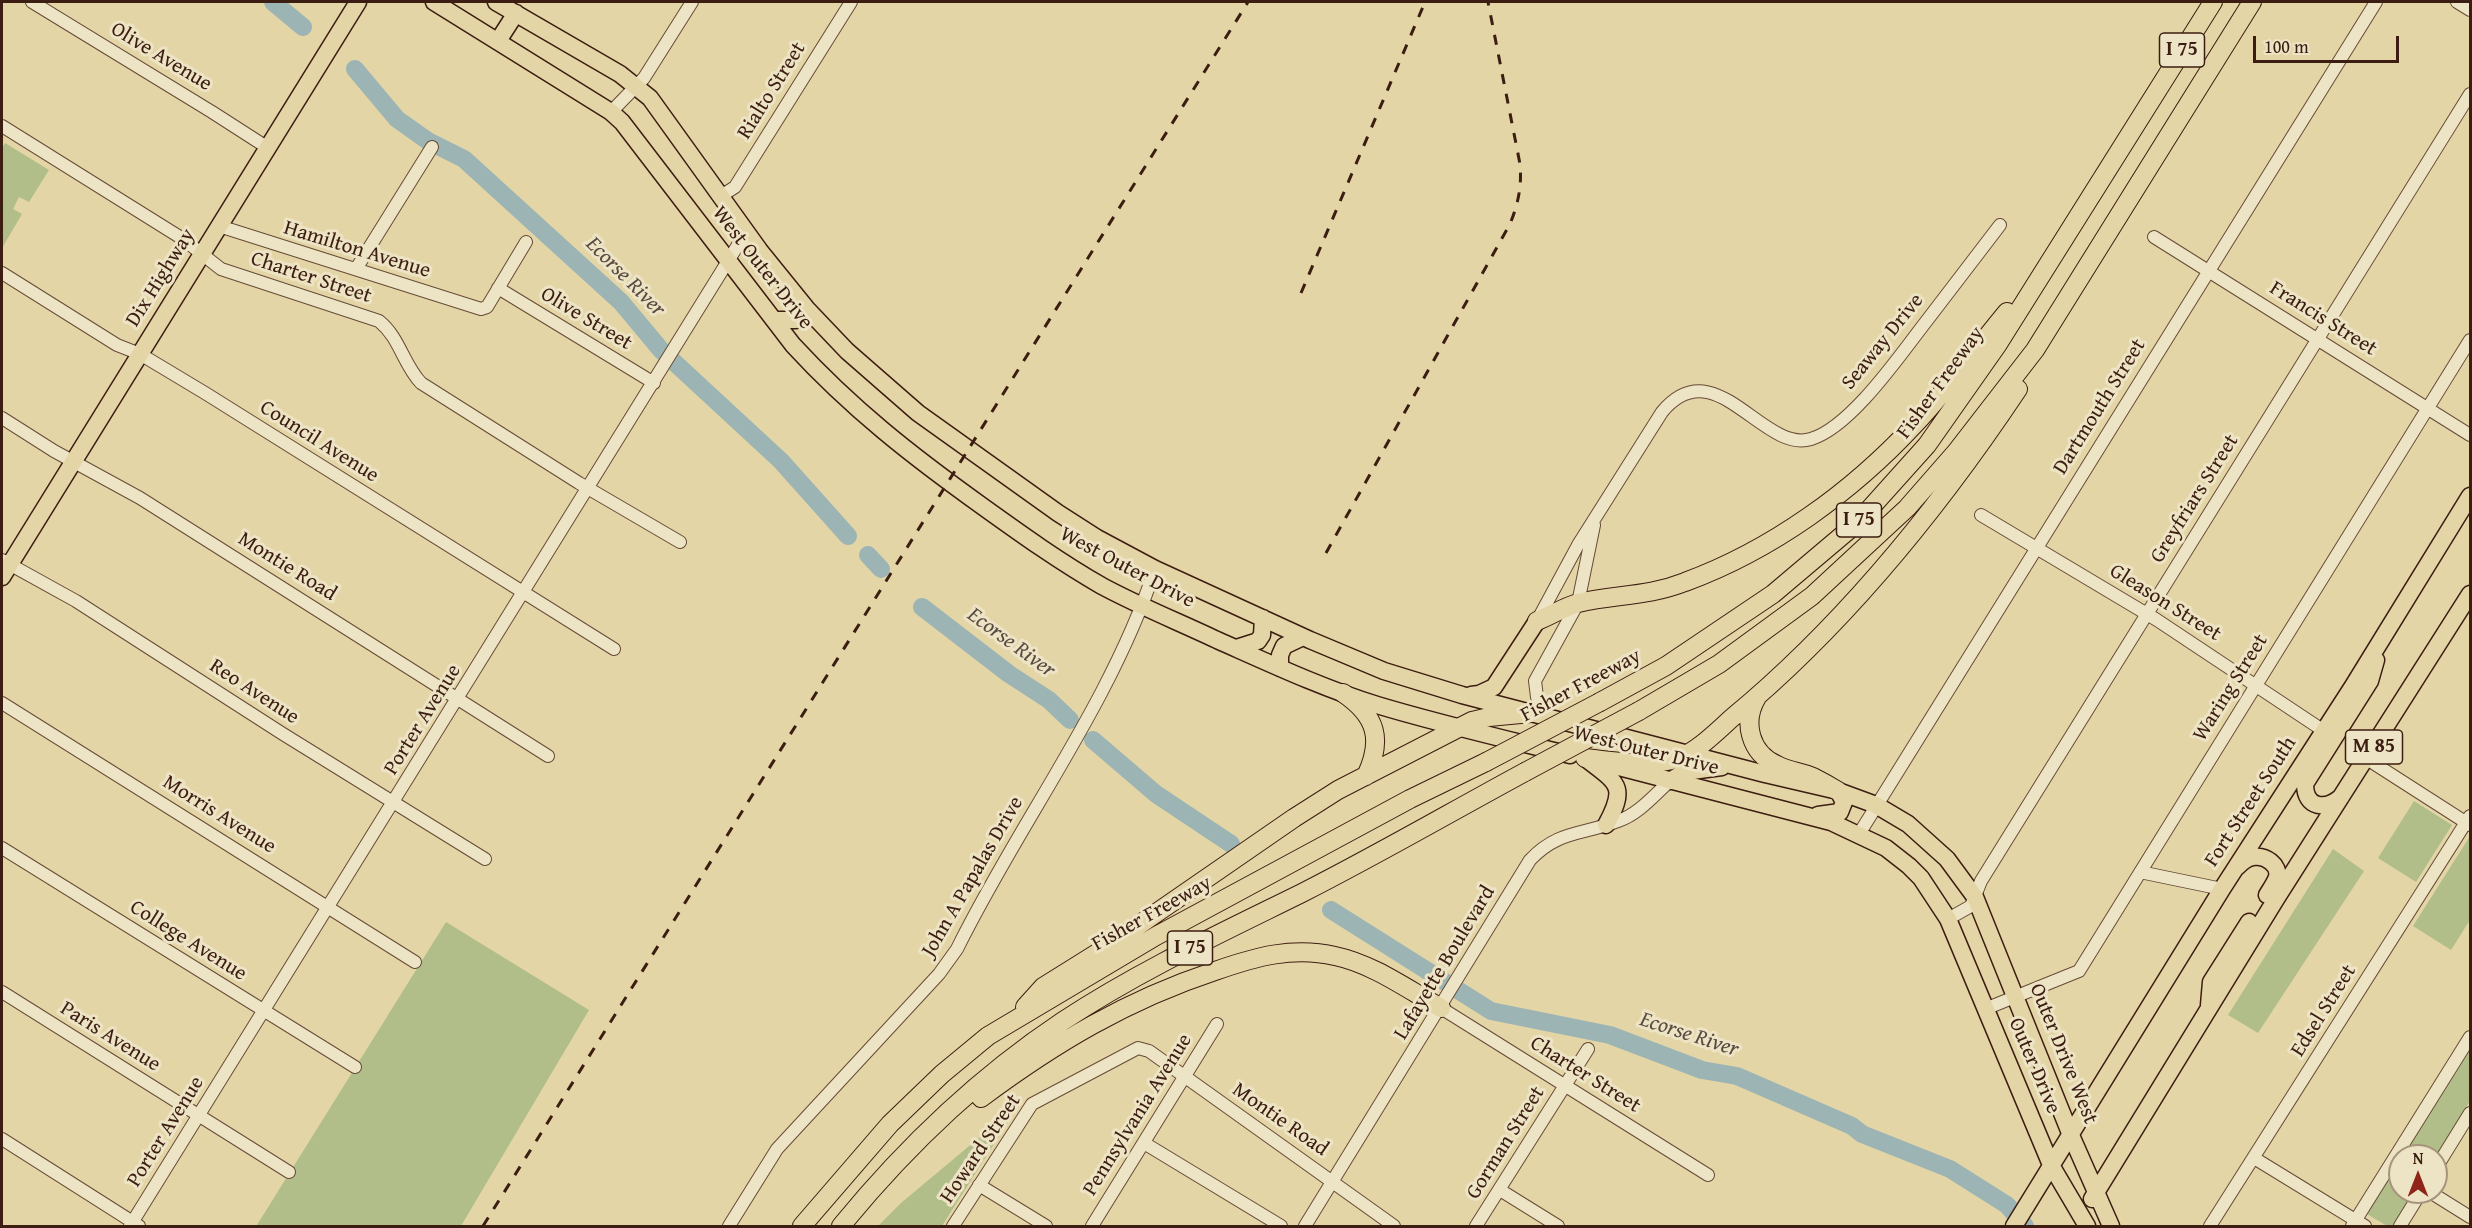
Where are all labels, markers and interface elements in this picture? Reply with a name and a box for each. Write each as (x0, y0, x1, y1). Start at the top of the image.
street label: Olive Avenue (106, 17, 216, 97)
scale bar (2256, 24, 2402, 62)
road number: I 75 (2160, 33, 2204, 67)
text: 100 m (2264, 33, 2309, 60)
street label: Rialto Street (732, 38, 812, 144)
street label: West Outer Drive (706, 202, 818, 334)
street label: Hamilton Avenue (281, 216, 433, 284)
street label: Dix Highway (121, 224, 201, 332)
water label: Ecorse River (579, 231, 671, 323)
street label: Charter Street (247, 247, 375, 309)
street label: Francis Street (2265, 276, 2381, 362)
street label: Olive Street (536, 282, 636, 356)
street label: Seaway Drive (1837, 289, 1929, 395)
street label: Fisher Freeway (1892, 322, 1990, 444)
street label: Dartmouth Street (2048, 335, 2152, 479)
street label: Council Avenue (255, 395, 383, 489)
street label: Greyfriars Street (2145, 430, 2245, 568)
road number: I 75 (1836, 503, 1882, 537)
street label: West Outer Drive (1055, 522, 1199, 614)
street label: Montie Road (233, 527, 341, 607)
street label: Gleason Street (2105, 559, 2225, 647)
water label: Ecorse River (962, 602, 1060, 684)
street label: Waring Street (2188, 630, 2274, 746)
street label: Fisher Freeway (1517, 644, 1645, 728)
street label: Reo Avenue (204, 654, 304, 730)
street label: Porter Avenue (379, 660, 467, 780)
street label: West Outer Drive (1571, 721, 1721, 781)
road number: M 85 (2346, 730, 2402, 764)
street label: Fort Street South (2200, 732, 2302, 872)
street label: Morris Avenue (158, 770, 280, 860)
street label: John A Papalas Drive (917, 792, 1029, 962)
street label: Fisher Freeway (1088, 871, 1216, 957)
street label: Lafayette Boulevard (1389, 881, 1501, 1045)
street label: College Avenue (125, 895, 251, 987)
road number: I 75 (1168, 931, 1212, 965)
street label: Edsel Street (2286, 960, 2362, 1062)
street label: Outer Drive West (2023, 980, 2103, 1128)
street label: Paris Avenue (55, 996, 165, 1078)
water label: Ecorse River (1636, 1007, 1742, 1063)
street label: Outer Drive (2003, 1014, 2065, 1118)
street label: Pennsylvania Avenue (1078, 1029, 1198, 1201)
street label: Charter Street (1525, 1031, 1645, 1119)
street label: Porter Avenue (122, 1072, 210, 1192)
street label: Montie Road (1227, 1078, 1333, 1162)
street label: Gorman Street (1461, 1082, 1551, 1204)
street label: Howard Street (935, 1090, 1027, 1208)
north arrow (2388, 1144, 2448, 1204)
text: N (2413, 1146, 2423, 1170)

